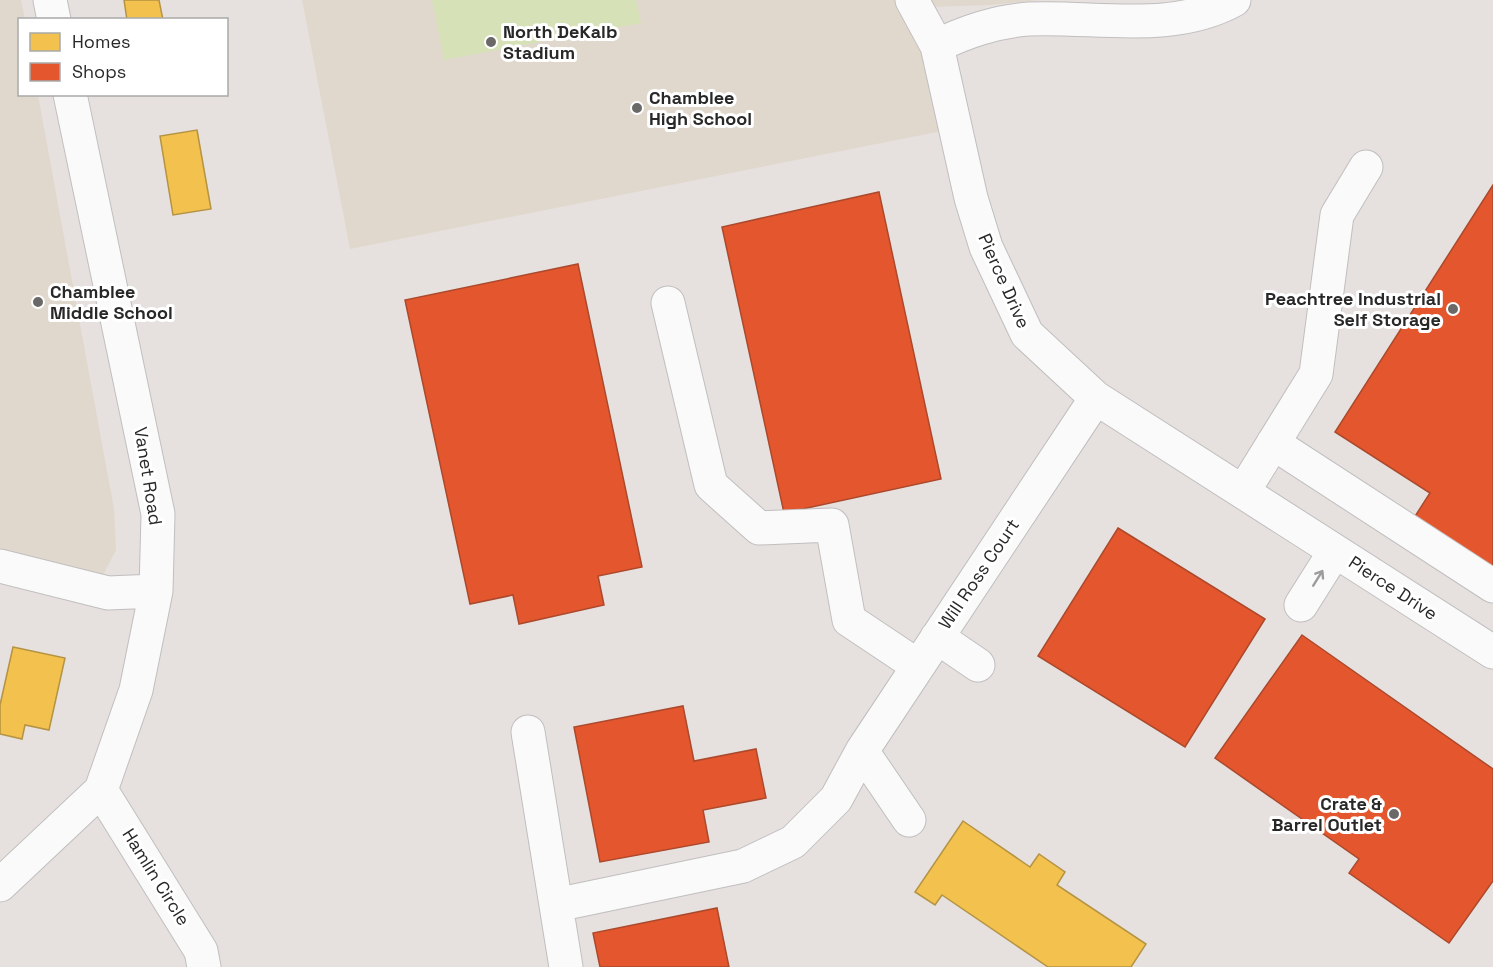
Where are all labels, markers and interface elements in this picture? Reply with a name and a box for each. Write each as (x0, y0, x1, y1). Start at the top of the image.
legend (18, 18, 228, 96)
place label: North DeKalb Stadium (503, 20, 617, 64)
text: Homes (72, 30, 131, 53)
marker: North DeKalb Stadium (484, 35, 498, 49)
text: Shops (72, 60, 126, 83)
place label: Chamblee High School (649, 86, 752, 130)
marker: Chamblee High School (630, 101, 644, 115)
street label: Pierce Drive (973, 230, 1036, 332)
place label: Chamblee Middle School (50, 280, 173, 324)
place label: Peachtree Industrial Self Storage (1265, 287, 1441, 331)
marker: Chamblee Middle School (31, 295, 45, 309)
marker: Peachtree Industrial Self Storage (1446, 302, 1460, 316)
street label: Vanet Road (129, 425, 168, 527)
street label: Will Ross Court (933, 514, 1024, 633)
street label: Pierce Drive (1344, 550, 1442, 625)
one-way arrow (1312, 570, 1324, 587)
place label: Crate & Barrel Outlet (1271, 792, 1382, 836)
marker: Crate & Barrel Outlet (1387, 807, 1401, 821)
street label: Hamlin Circle (117, 824, 195, 930)

